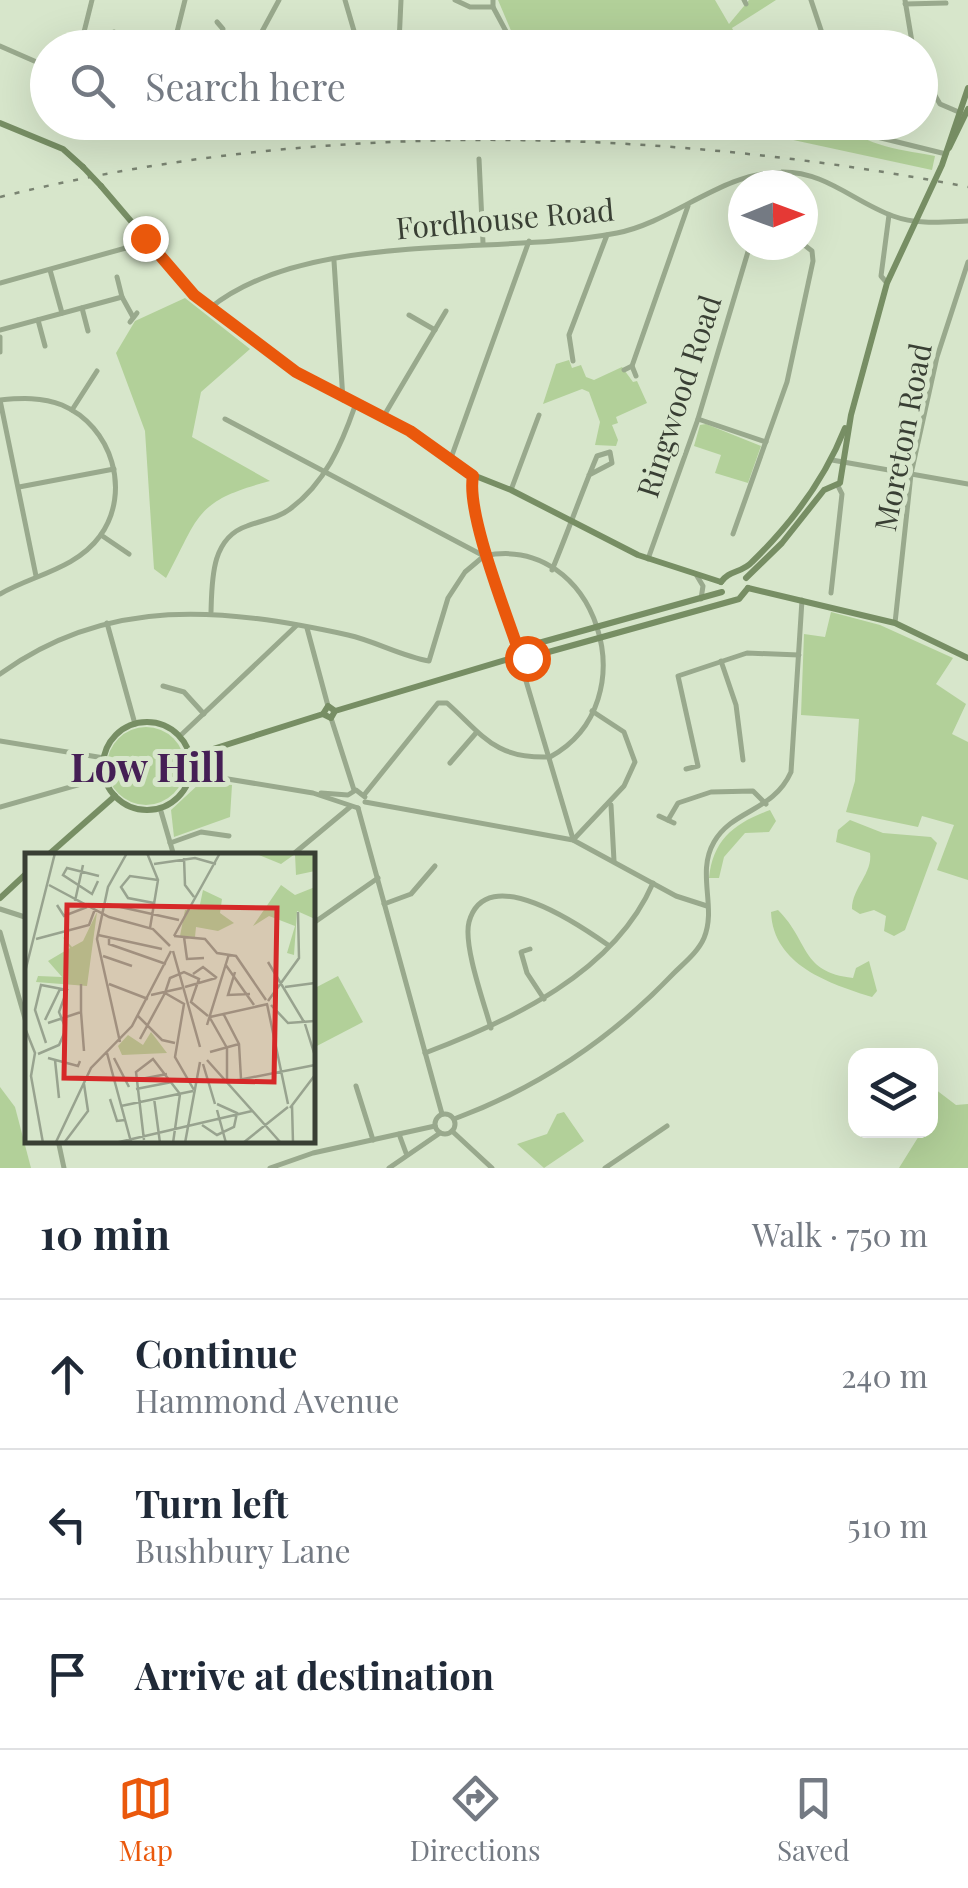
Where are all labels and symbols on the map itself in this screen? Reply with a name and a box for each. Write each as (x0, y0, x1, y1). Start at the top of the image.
north arrow (728, 170, 818, 260)
street label: Fordhouse Road (394, 189, 616, 247)
route end (123, 216, 169, 262)
street label: Ringwood Road (626, 290, 730, 502)
street label: Moreton Road (864, 340, 940, 534)
route start (505, 636, 551, 682)
district label: Low Hill (70, 739, 226, 792)
inset map (25, 853, 315, 1143)

